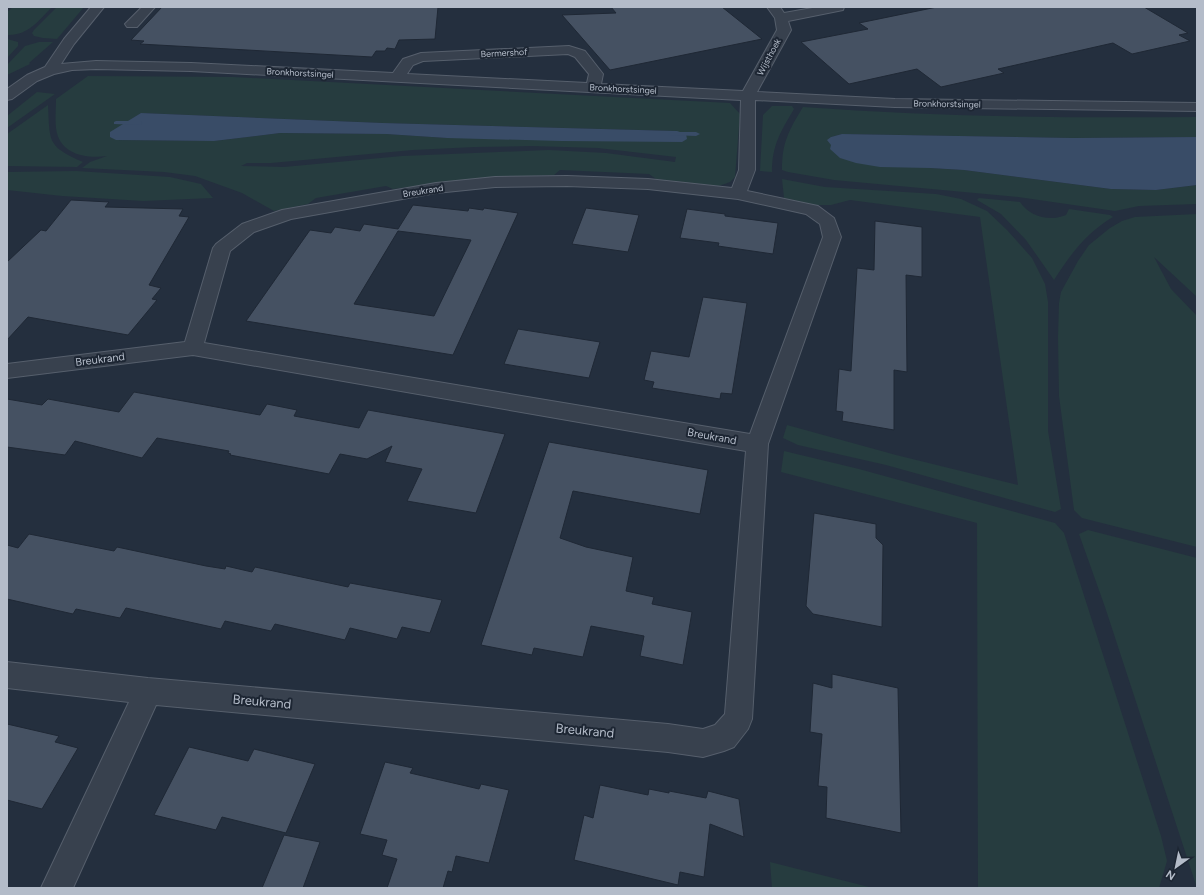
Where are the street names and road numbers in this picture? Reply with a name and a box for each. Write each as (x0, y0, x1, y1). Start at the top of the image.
street label: Wijsthoek (754, 36, 783, 77)
street label: Bermershof (480, 46, 528, 59)
street label: Bronkhorstsingel (266, 65, 334, 80)
street label: Bronkhorstsingel (589, 81, 657, 96)
street label: Bronkhorstsingel (913, 97, 981, 110)
street label: Breukrand (402, 182, 444, 199)
street label: Breukrand (75, 350, 126, 369)
street label: Breukrand (686, 426, 738, 447)
street label: Breukrand (232, 691, 292, 712)
street label: Breukrand (555, 720, 615, 741)

